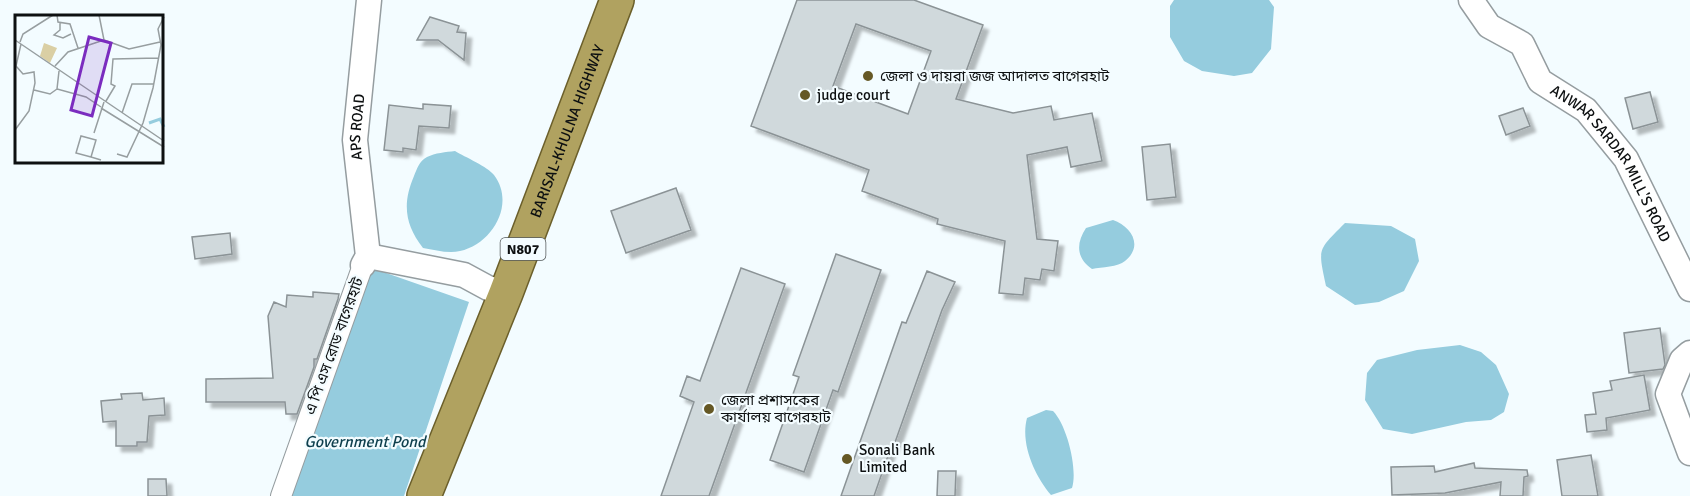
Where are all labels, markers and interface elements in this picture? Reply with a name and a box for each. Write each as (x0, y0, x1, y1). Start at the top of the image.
inset map (15, 15, 164, 164)
street label: BARISAL-KHULNA HIGHWAY (526, 42, 608, 220)
place label: জেলা ও দায়রা জজ আদালত বাগেরহাট (880, 67, 1110, 85)
marker: জেলা ও দায়রা জজ আদালত বাগেরহাট (861, 69, 875, 83)
street label: ANWAR SARDAR MILL'S ROAD (1547, 81, 1674, 245)
place label: judge court (817, 86, 890, 104)
marker: judge court (798, 88, 812, 102)
street label: APS ROAD (346, 93, 369, 161)
road number: N807 (500, 238, 546, 260)
street label: এ পি এস রোড বাগেরহাট (301, 274, 367, 417)
place label: জেলা প্রশাসকের কার্যালয় বাগেরহাট (720, 391, 832, 426)
marker: জেলা প্রশাসকের কার্যালয় বাগেরহাট (702, 402, 716, 416)
water label: Government Pond (305, 432, 428, 452)
place label: Sonali Bank Limited (859, 441, 935, 476)
marker: Sonali Bank Limited (840, 452, 854, 466)

